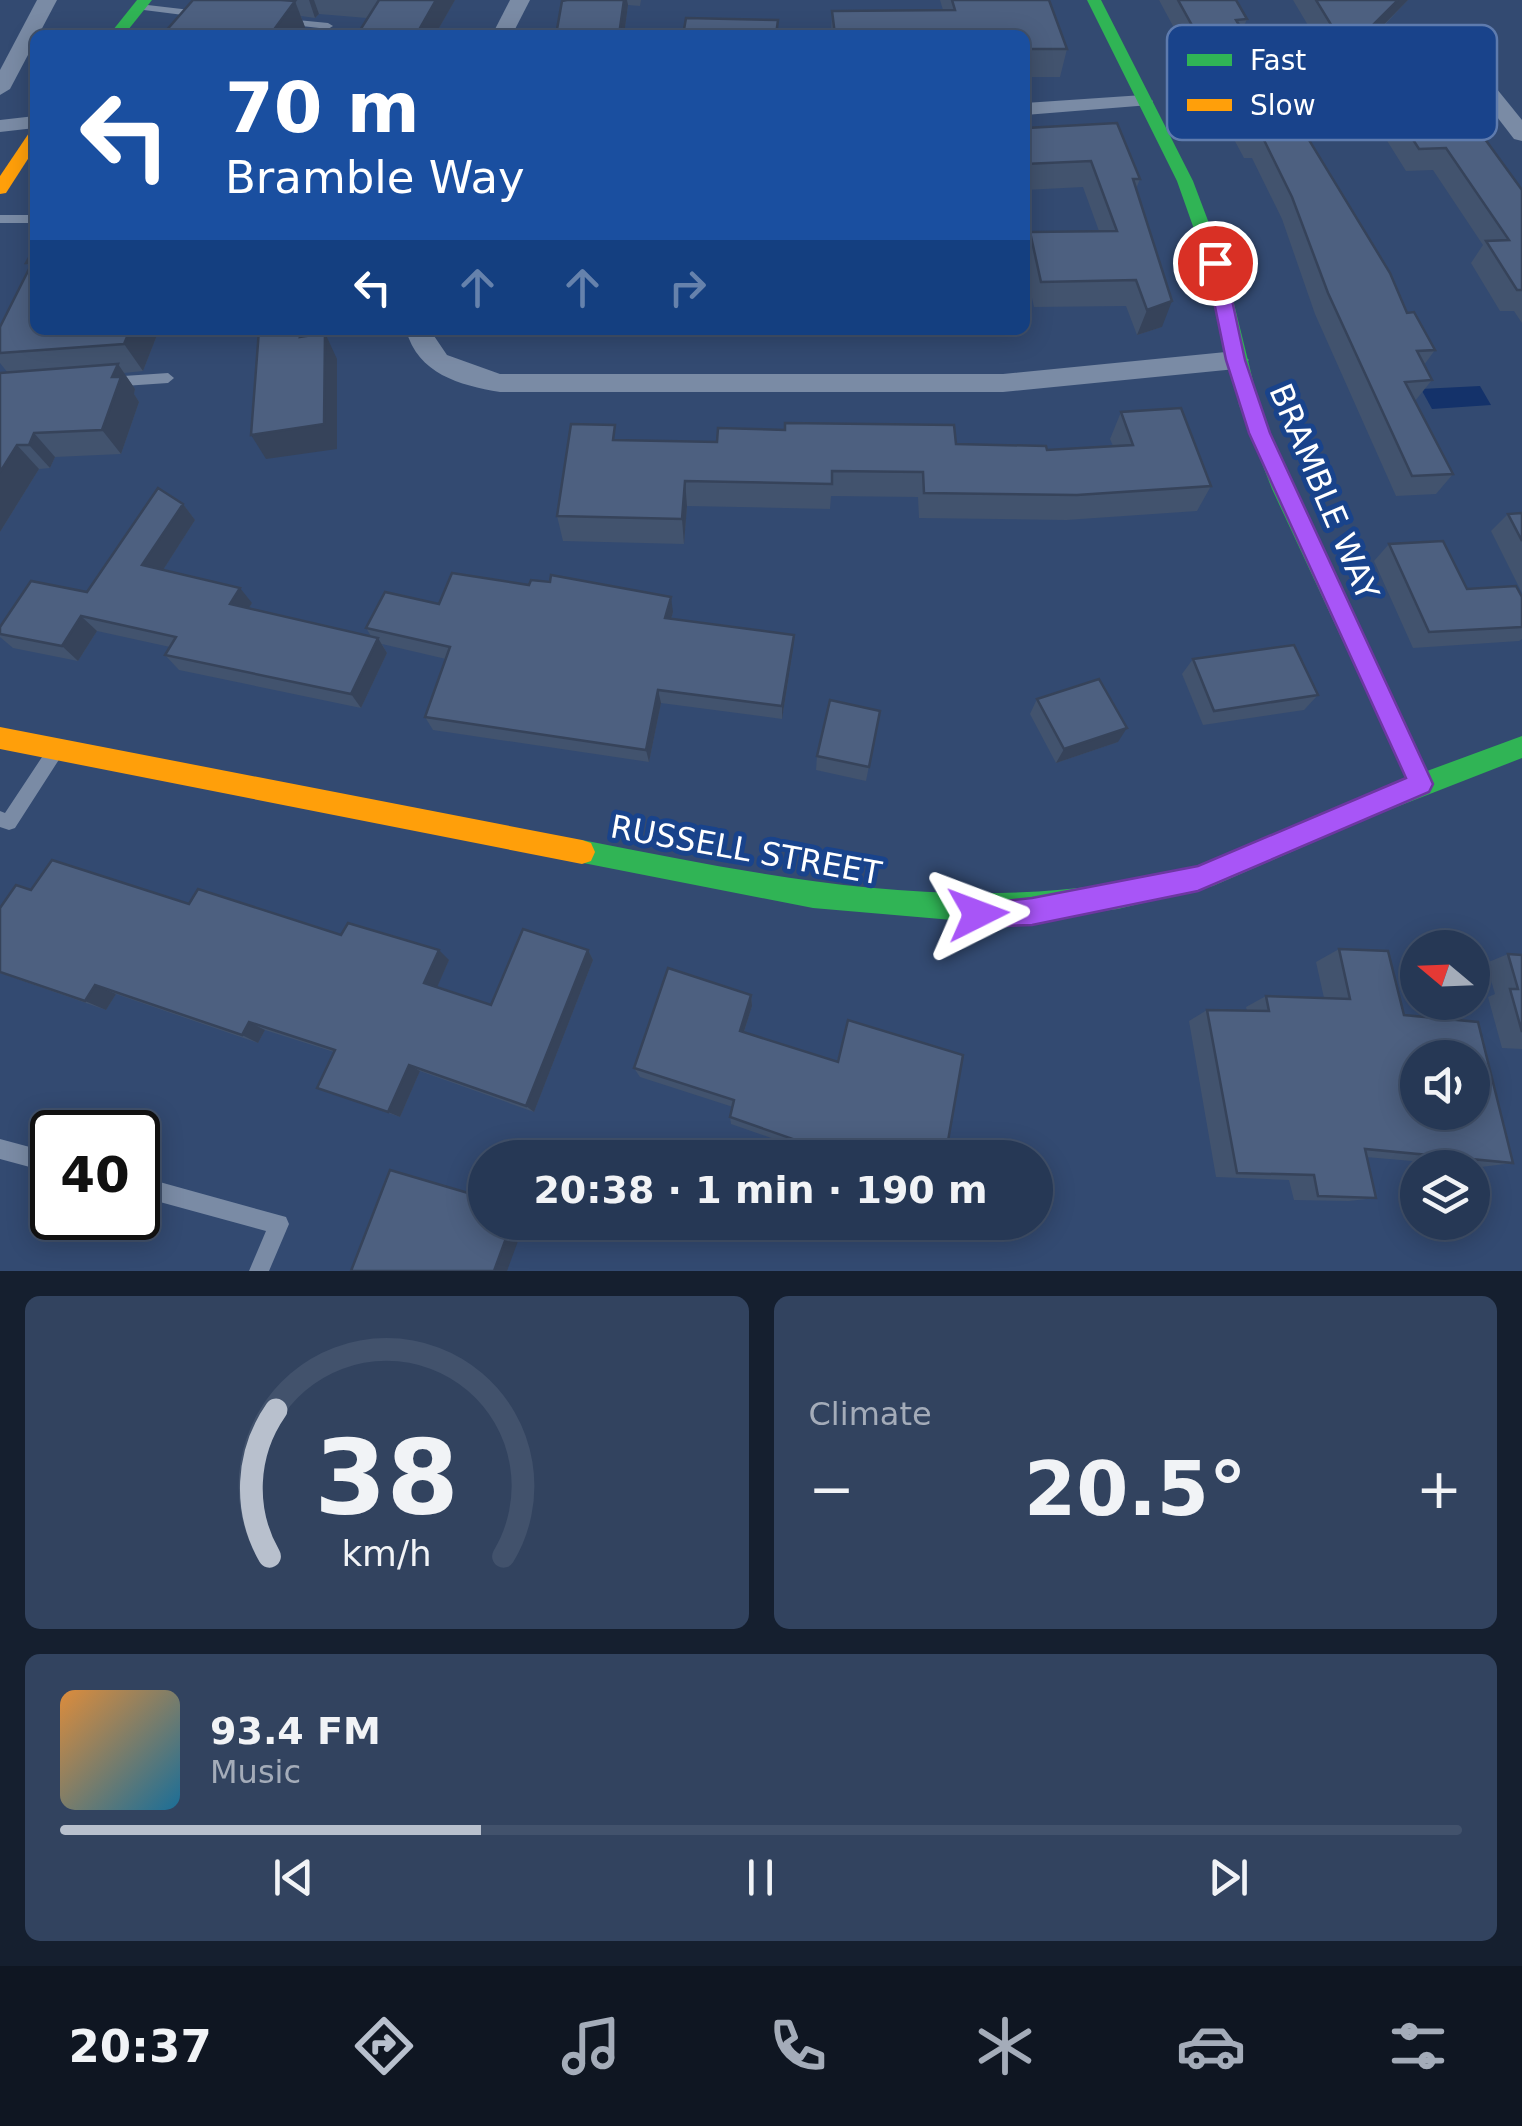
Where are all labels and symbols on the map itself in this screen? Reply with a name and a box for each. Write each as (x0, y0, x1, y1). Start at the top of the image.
legend (1167, 25, 1497, 140)
text: Fast (1250, 44, 1306, 77)
text: Slow (1250, 89, 1316, 122)
pin (1173, 221, 1258, 306)
street label: BRAMBLE WAY (1261, 378, 1387, 606)
street label: RUSSELL STREET (608, 807, 885, 893)
position arrow (926, 862, 1030, 966)
north arrow (1400, 930, 1490, 1020)
speed limit sign: 40 (30, 1110, 160, 1240)

